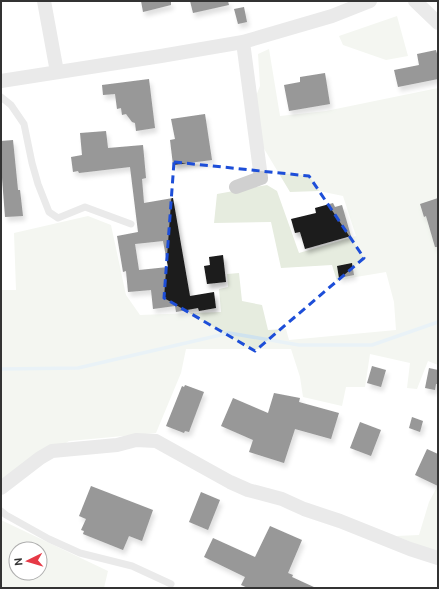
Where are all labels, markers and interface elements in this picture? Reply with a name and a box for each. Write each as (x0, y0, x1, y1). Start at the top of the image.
north arrow (8, 541, 48, 581)
text: N (12, 557, 24, 566)

